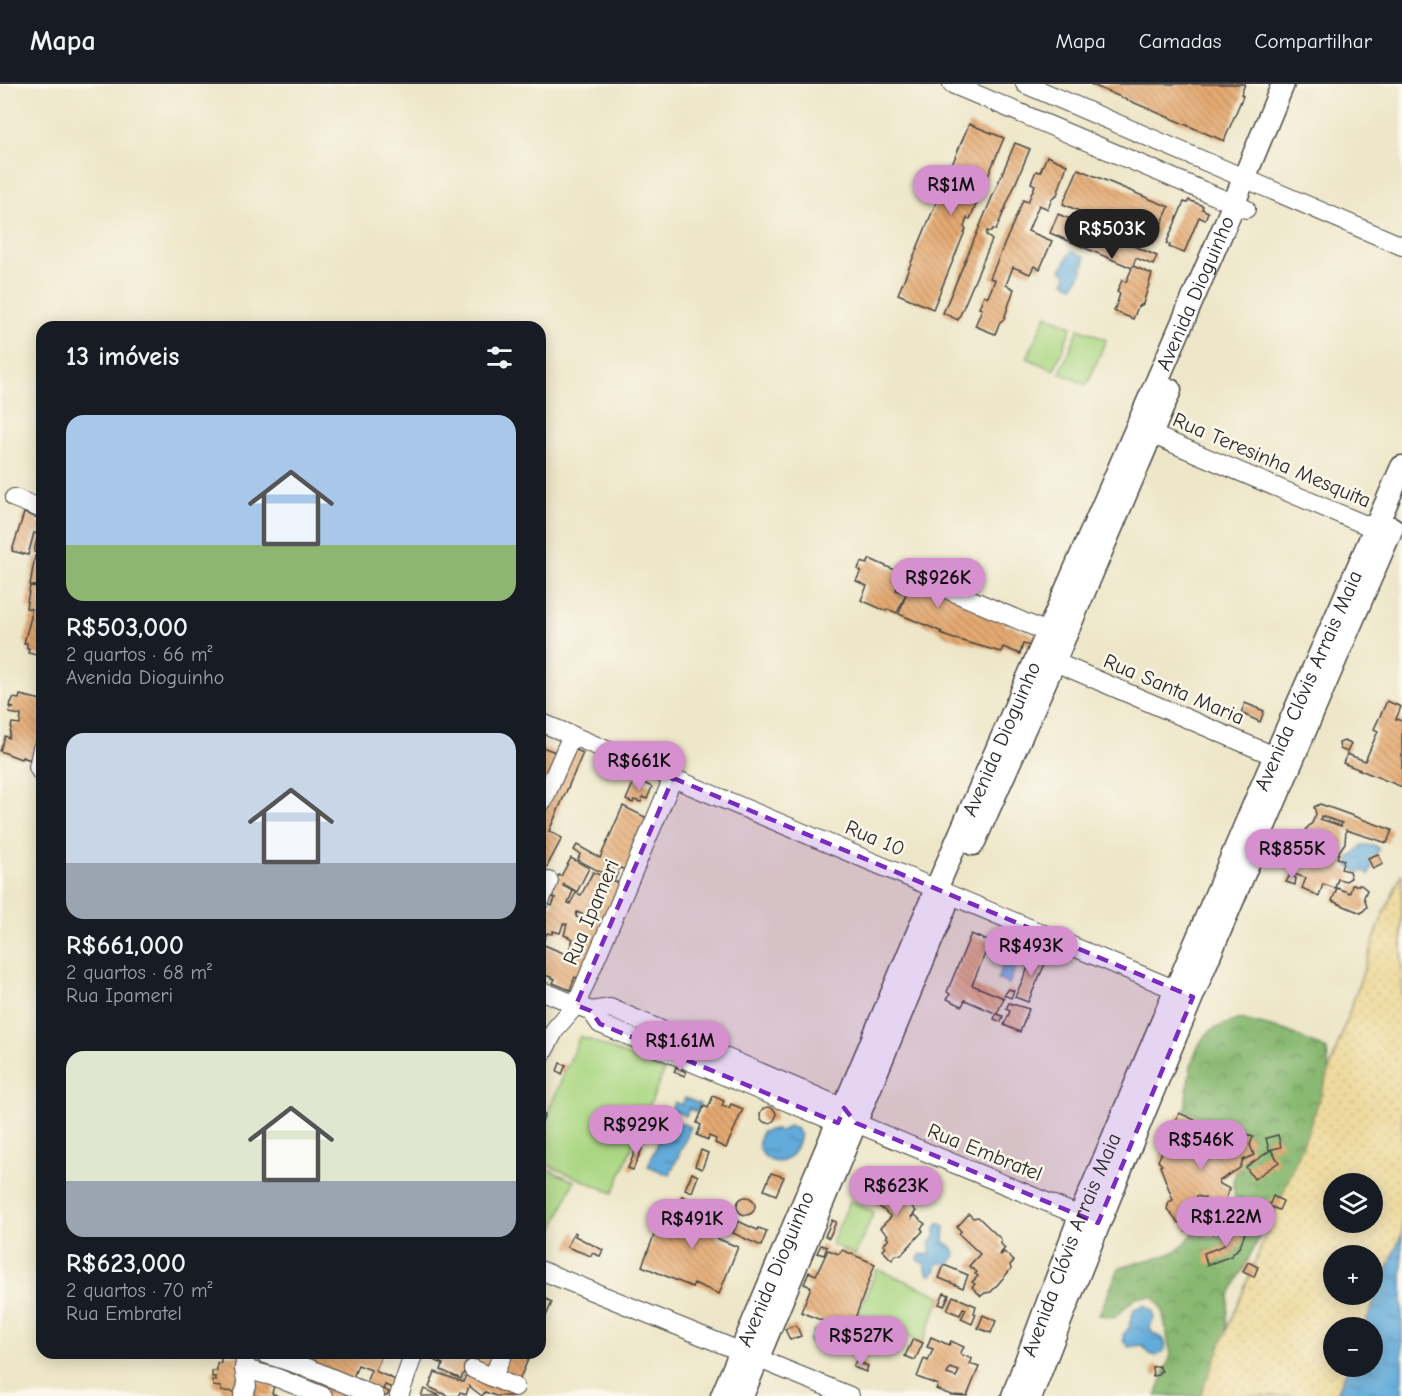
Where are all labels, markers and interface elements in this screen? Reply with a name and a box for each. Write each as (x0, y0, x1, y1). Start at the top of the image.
text: Mapa (30, 25, 96, 57)
text: Mapa (1055, 29, 1106, 53)
text: Camadas (1139, 29, 1222, 53)
text: Compartilhar (1255, 29, 1372, 53)
pin: R$1M (915, 165, 987, 216)
text: R$1M (927, 173, 975, 196)
pin: R$503K (1063, 209, 1161, 260)
street label: Avenida Dioguinho (1151, 212, 1239, 374)
text: R$503K (1079, 217, 1145, 240)
icon: filters (483, 341, 516, 374)
text: 13 imóveis (66, 342, 179, 372)
street label: Rua Teresinha Mesquita (1169, 407, 1375, 513)
icon: home (237, 454, 345, 562)
pin: R$926K (889, 558, 987, 609)
text: R$926K (905, 566, 971, 589)
street label: Avenida Clóvis Arrais Maia (1249, 567, 1367, 795)
text: R$503,000 (66, 613, 188, 643)
text: 2 quartos · 66 m² (66, 643, 213, 666)
street label: Rua Santa Maria (1100, 648, 1248, 730)
street label: Avenida Dioguinho (957, 658, 1046, 820)
text: Avenida Dioguinho (66, 666, 224, 689)
pin: R$661K (590, 741, 688, 792)
text: R$661K (607, 749, 671, 772)
icon: home (237, 772, 345, 880)
street label: Rua 10 (842, 815, 908, 861)
pin: R$855K (1243, 829, 1341, 880)
text: R$855K (1259, 837, 1325, 860)
street label: Rua Ipameri (558, 856, 624, 968)
pin: R$493K (982, 926, 1080, 977)
text: R$661,000 (66, 931, 184, 961)
text: R$493K (999, 934, 1063, 957)
text: 2 quartos · 68 m² (66, 961, 212, 984)
text: Rua Ipameri (66, 984, 173, 1007)
pin: R$1.61M (625, 1021, 735, 1072)
text: R$1.61M (645, 1029, 715, 1052)
icon: home (237, 1090, 345, 1198)
pin: R$929K (587, 1105, 685, 1156)
text: R$929K (603, 1113, 669, 1136)
street label: Rua Embratel (924, 1118, 1046, 1186)
pin: R$546K (1152, 1120, 1250, 1171)
text: R$546K (1168, 1128, 1234, 1151)
street label: Avenida Clóvis Arrais Maia (1017, 1129, 1126, 1360)
pin: R$623K (847, 1166, 945, 1217)
map controls (1323, 1173, 1383, 1377)
button: layers (1323, 1173, 1383, 1233)
text: R$623K (863, 1174, 929, 1197)
street label: Avenida Dioguinho (732, 1188, 819, 1350)
pin: R$1.22M (1171, 1197, 1281, 1248)
pin: R$491K (643, 1199, 741, 1250)
text: R$1.22M (1190, 1205, 1262, 1228)
text: R$491K (661, 1207, 723, 1230)
button: + (1323, 1245, 1383, 1305)
text: R$623,000 (66, 1249, 186, 1279)
text: 2 quartos · 70 m² (66, 1279, 213, 1302)
text: Rua Embratel (66, 1302, 182, 1325)
pin: R$527K (812, 1316, 910, 1367)
button: − (1323, 1317, 1383, 1377)
text: R$527K (829, 1324, 893, 1347)

